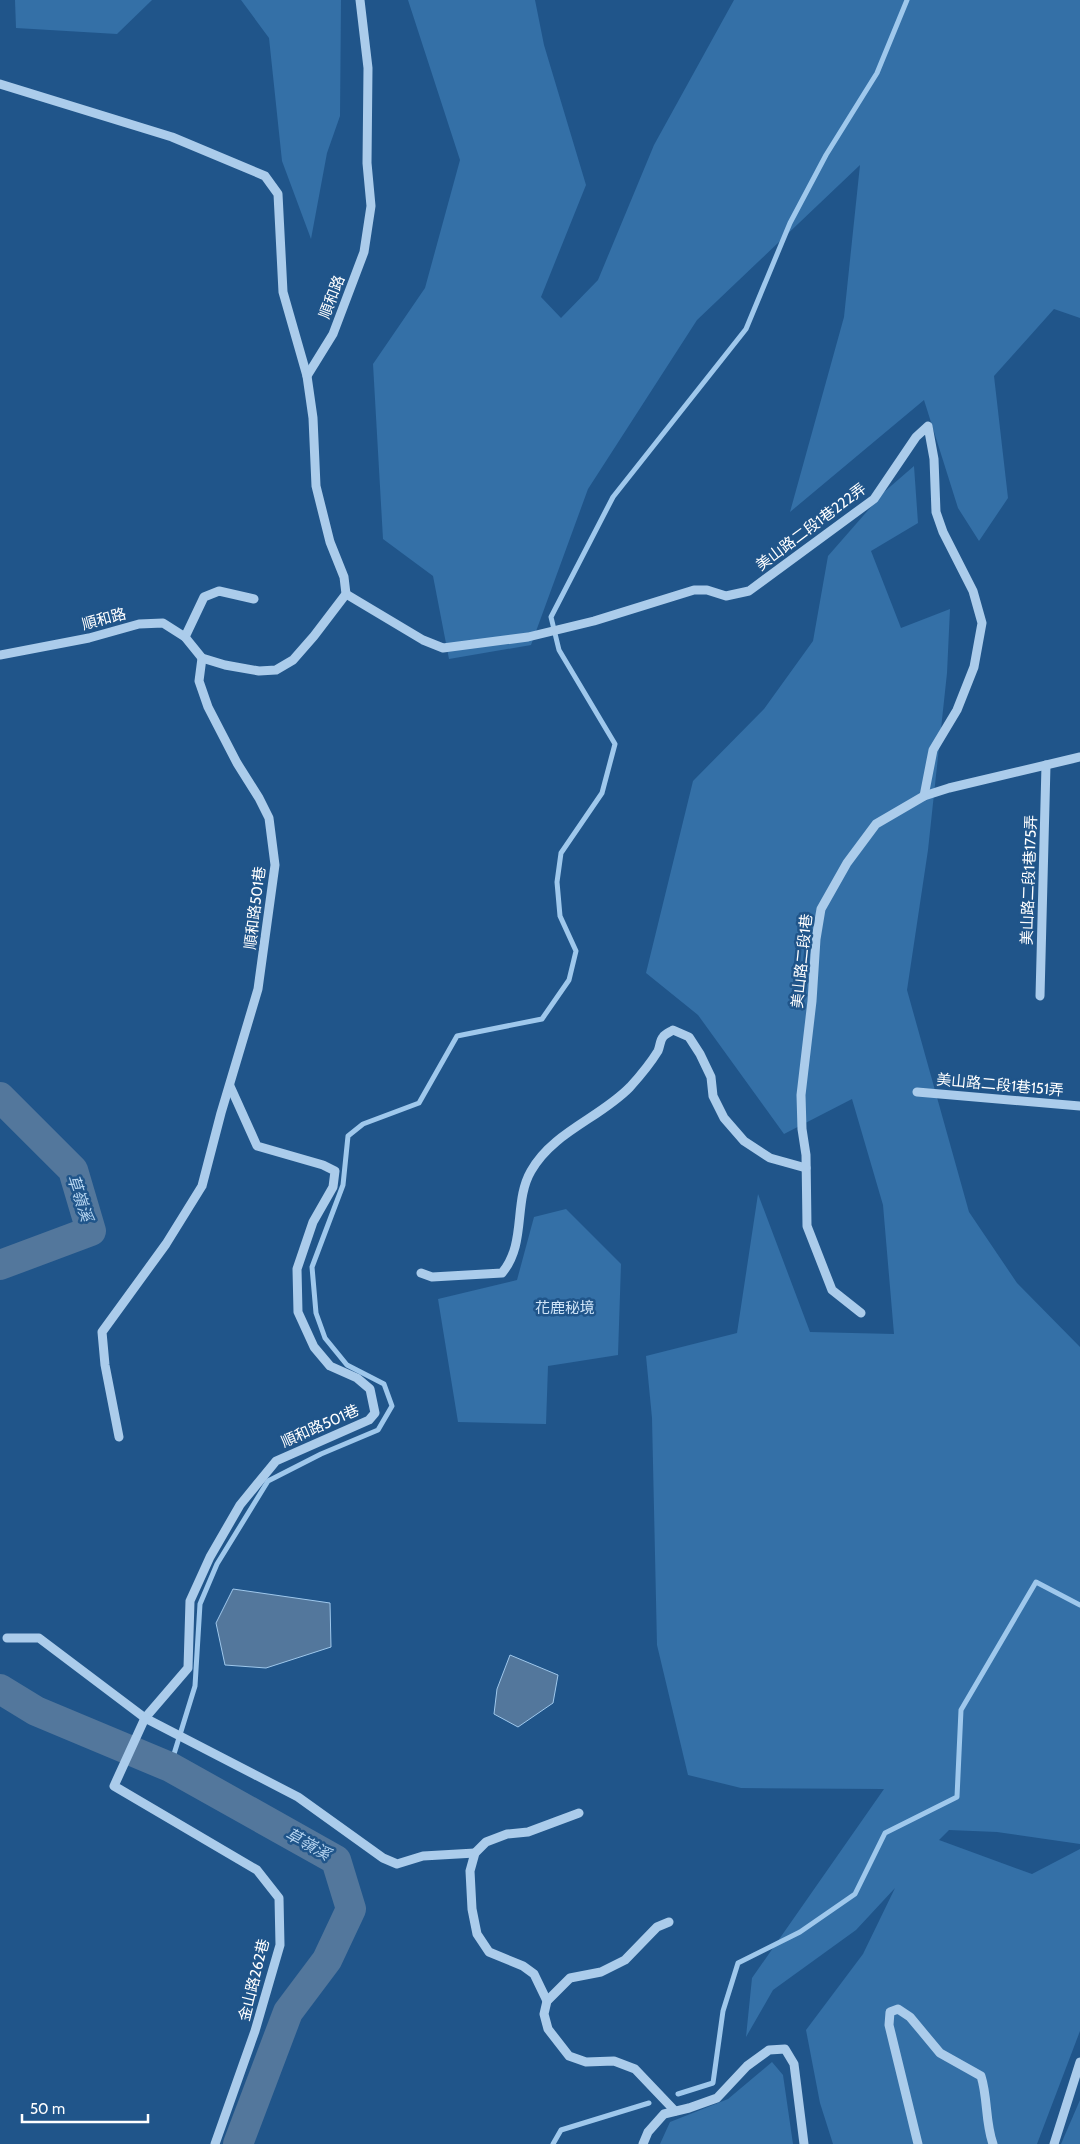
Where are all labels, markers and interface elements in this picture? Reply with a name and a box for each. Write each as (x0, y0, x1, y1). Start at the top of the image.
street label: 順和路 (316, 273, 348, 321)
street label: 美山路二段1巷222弄 (752, 480, 870, 574)
street label: 順和路 (80, 604, 128, 634)
street label: 美山路二段1巷175弄 (1018, 814, 1040, 946)
street label: 順和路501巷 (241, 865, 269, 951)
street label: 美山路二段1巷 (788, 913, 816, 1009)
street label: 美山路二段1巷151弄 (936, 1070, 1064, 1100)
water label: 草嶺溪 (64, 1172, 97, 1226)
park label: 花鹿秘境 (535, 1299, 595, 1317)
street label: 順和路501巷 (278, 1401, 362, 1451)
water label: 草嶺溪 (282, 1824, 335, 1865)
street label: 金山路262巷 (235, 1937, 273, 2023)
scale bar (22, 2092, 149, 2124)
text: 50 m (30, 2100, 65, 2118)

